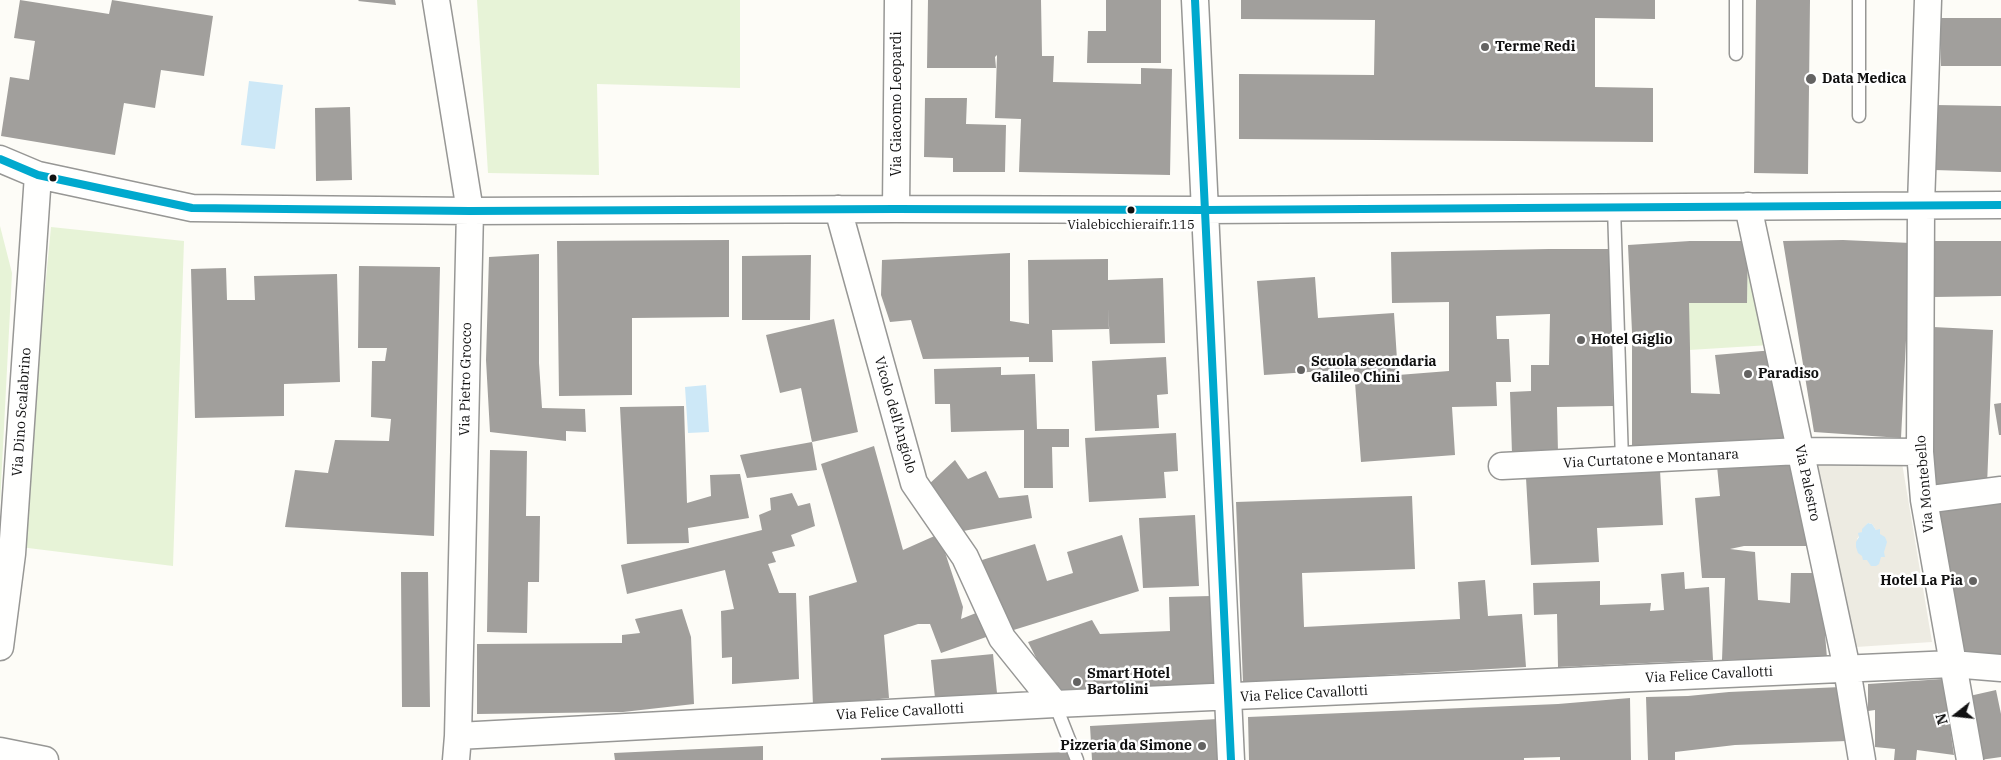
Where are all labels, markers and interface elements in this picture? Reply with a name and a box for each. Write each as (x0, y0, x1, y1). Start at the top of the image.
street label: Via Giacomo Leopardi (889, 31, 905, 177)
place label: Terme Redi (1495, 39, 1575, 55)
marker: Terme Redi (1479, 41, 1491, 53)
place label: Data Medica (1822, 71, 1907, 87)
marker: Data Medica (1804, 72, 1818, 86)
unlabelled marker (48, 173, 58, 183)
marker: Vialebicchieraifr.115 (1126, 205, 1136, 215)
place label: Vialebicchieraifr.115 (1067, 217, 1195, 233)
street label: Via Pietro Grocco (457, 322, 475, 436)
place label: Hotel Giglio (1591, 332, 1673, 348)
marker: Hotel Giglio (1575, 334, 1587, 346)
street label: Via Dino Scalabrino (9, 347, 35, 477)
place label: Scuola secondaria Galileo Chini (1311, 354, 1437, 387)
street label: Vicolo dell'Angiolo (870, 355, 920, 475)
marker: Scuola secondaria Galileo Chini (1295, 364, 1307, 376)
place label: Paradiso (1758, 366, 1819, 382)
marker: Paradiso (1742, 368, 1754, 380)
street label: Via Montebello (1912, 434, 1938, 534)
street label: Via Palestro (1791, 443, 1823, 523)
street label: Via Curtatone e Montanara (1563, 446, 1739, 472)
place label: Hotel La Pia (1880, 573, 1963, 589)
marker: Hotel La Pia (1967, 575, 1979, 587)
street label: Via Felice Cavallotti (1645, 663, 1773, 687)
place label: Smart Hotel Bartolini (1087, 666, 1170, 699)
marker: Smart Hotel Bartolini (1071, 676, 1083, 688)
street label: Via Felice Cavallotti (1240, 682, 1368, 706)
north arrow (1931, 690, 1981, 740)
street label: Via Felice Cavallotti (836, 700, 964, 724)
text: N (1931, 711, 1952, 727)
place label: Pizzeria da Simone (1060, 738, 1192, 754)
marker: Pizzeria da Simone (1196, 740, 1208, 752)

